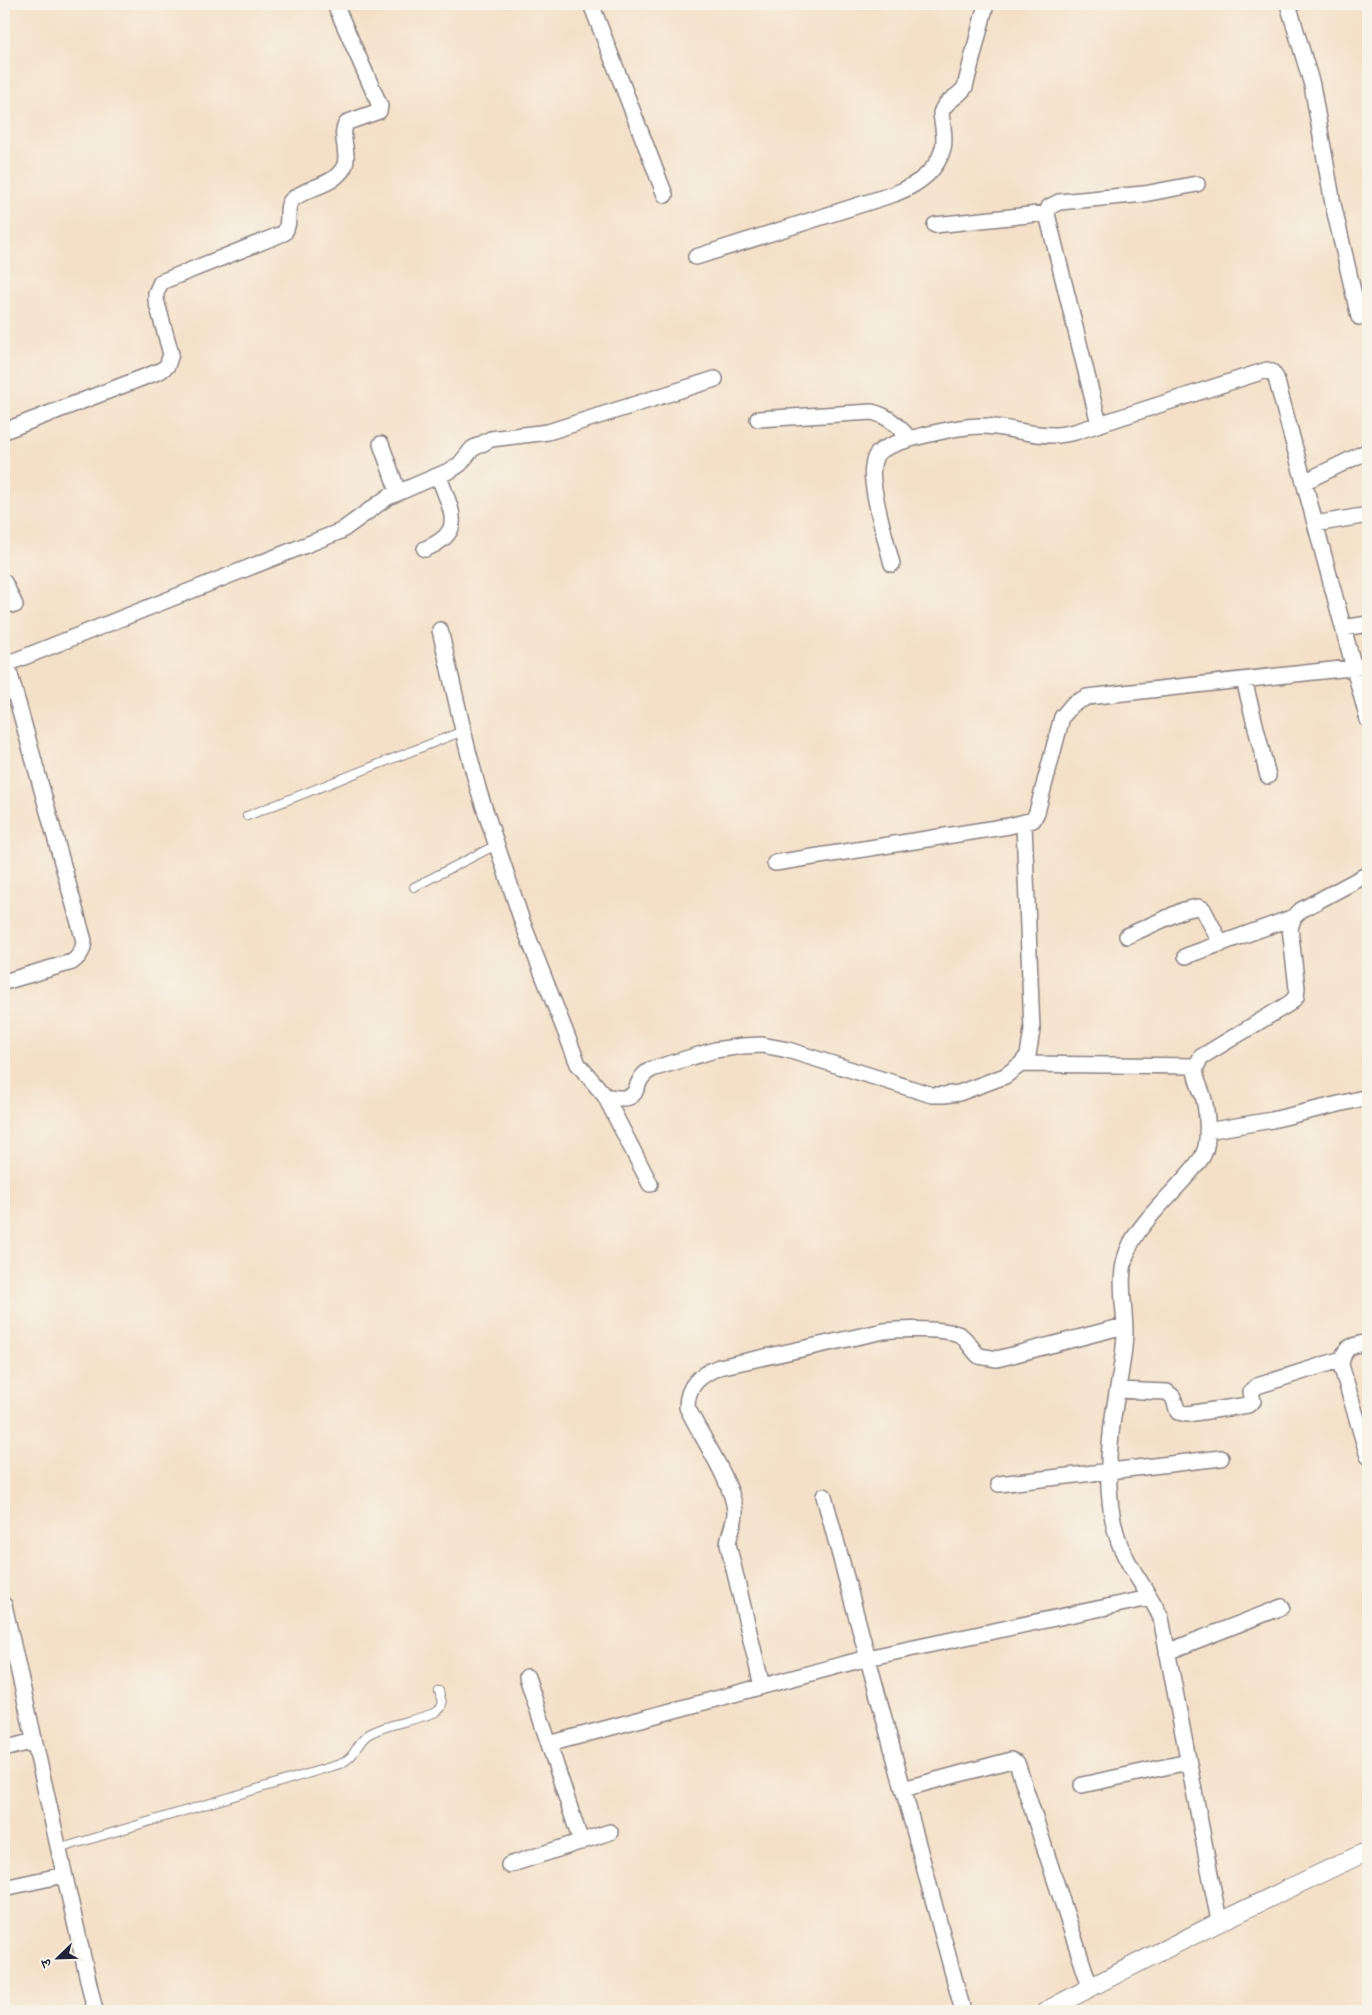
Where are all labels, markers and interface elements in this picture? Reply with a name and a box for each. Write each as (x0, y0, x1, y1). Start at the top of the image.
north arrow (32, 1932, 82, 1982)
text: उ (37, 1955, 56, 1970)

